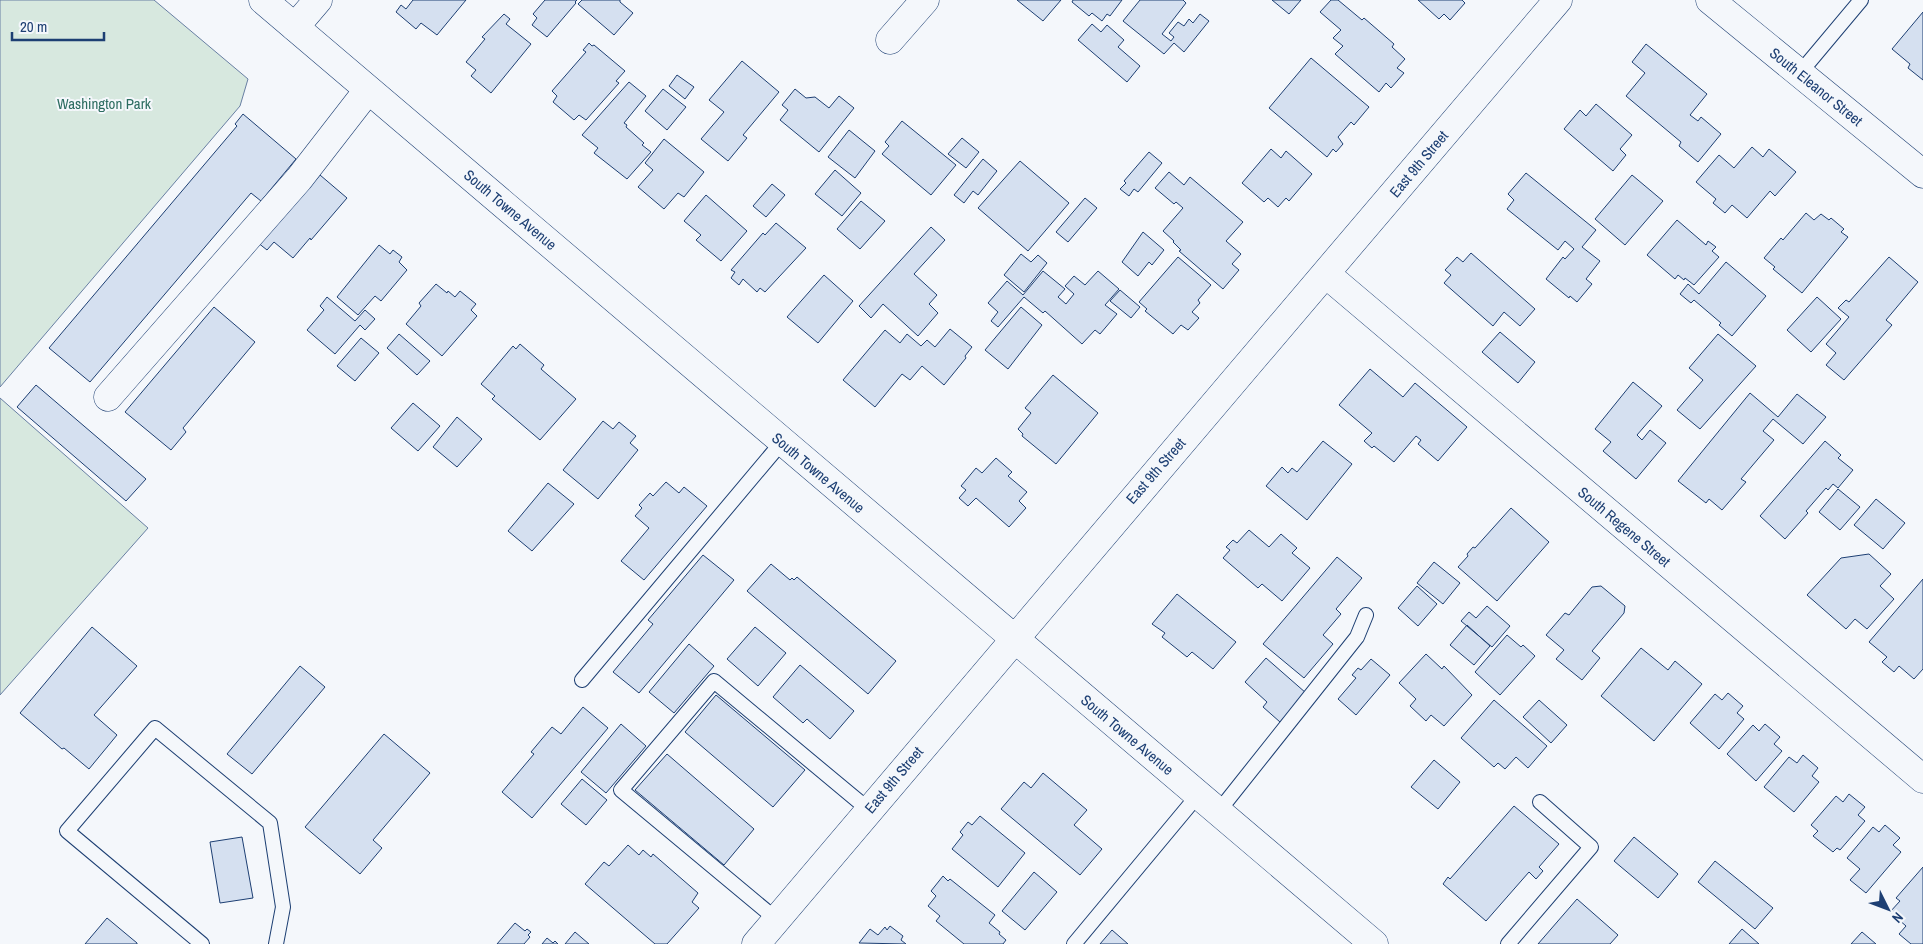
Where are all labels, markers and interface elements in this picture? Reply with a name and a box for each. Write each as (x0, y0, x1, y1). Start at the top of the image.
scale bar (12, 10, 105, 42)
text: 20 m (20, 16, 47, 37)
street label: South Eleanor Street (1765, 43, 1868, 131)
park label: Washington Park (57, 93, 152, 114)
street label: East 9th Street (1384, 125, 1453, 202)
street label: South Towne Avenue (459, 165, 561, 255)
street label: South Towne Avenue (767, 428, 869, 518)
street label: East 9th Street (1121, 433, 1191, 508)
street label: South Regene Street (1574, 482, 1676, 572)
street label: South Towne Avenue (1076, 690, 1178, 780)
street label: East 9th Street (859, 741, 928, 818)
north arrow (1863, 884, 1913, 934)
text: N (1888, 909, 1907, 927)

